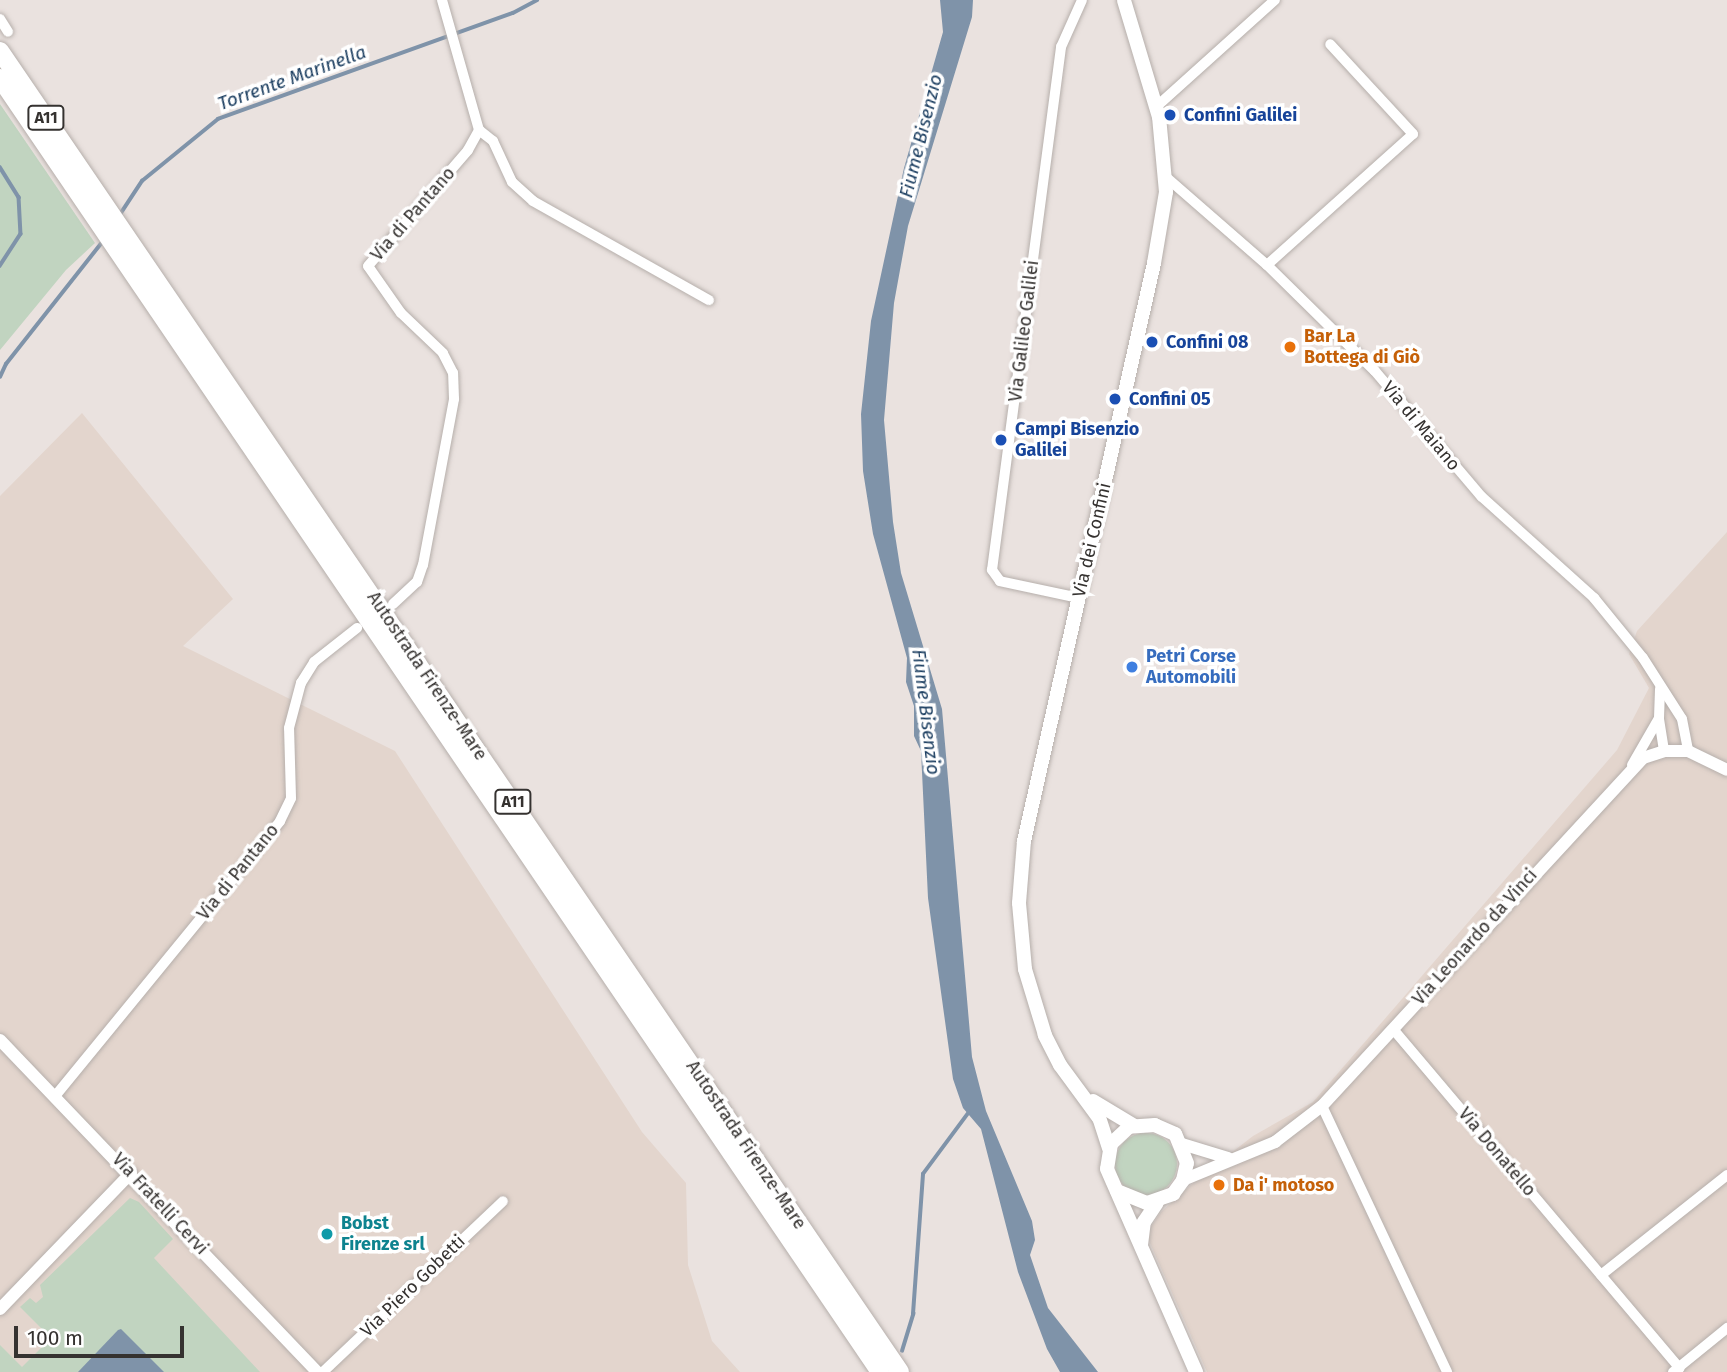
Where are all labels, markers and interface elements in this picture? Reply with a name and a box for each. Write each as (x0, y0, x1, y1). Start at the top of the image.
water label: Torrente Marinella (215, 41, 369, 115)
water label: Fiume Bisenzio (895, 72, 947, 200)
place label: Confini Galilei (1184, 104, 1297, 126)
road number: A11 (27, 106, 65, 130)
marker: Confini Galilei (1162, 107, 1178, 123)
street label: Via di Pantano (366, 163, 460, 265)
street label: Via Galileo Galilei (1005, 259, 1043, 403)
place label: Bar La Bottega di Giò (1304, 326, 1420, 368)
place label: Confini 08 (1166, 331, 1248, 353)
marker: Confini 08 (1144, 334, 1160, 350)
marker: Bar La Bottega di Giò (1282, 339, 1298, 355)
street label: Via di Maiano (1377, 377, 1465, 475)
place label: Confini 05 (1129, 388, 1211, 410)
marker: Confini 05 (1107, 391, 1123, 407)
place label: Campi Bisenzio Galilei (1015, 419, 1139, 462)
marker: Campi Bisenzio Galilei (993, 432, 1009, 448)
street label: Via dei Confini (1068, 481, 1116, 599)
street label: Autostrada Firenze-Mare (362, 588, 492, 764)
place label: Petri Corse Automobili (1146, 646, 1236, 688)
water label: Fiume Bisenzio (907, 648, 945, 776)
marker: Petri Corse Automobili (1124, 659, 1140, 675)
road number: A11 (494, 790, 532, 814)
street label: Via di Pantano (193, 820, 283, 924)
street label: Via Leonardo da Vinci (1408, 864, 1542, 1010)
street label: Autostrada Firenze-Mare (681, 1057, 811, 1233)
street label: Via Donatello (1454, 1103, 1540, 1201)
street label: Via Fratelli Cervi (107, 1149, 213, 1259)
place label: Da i' motoso (1233, 1174, 1334, 1196)
marker: Da i' motoso (1211, 1177, 1227, 1193)
place label: Bobst Firenze srl (341, 1213, 425, 1256)
marker: Bobst Firenze srl (319, 1226, 335, 1242)
street label: Via Piero Gobetti (356, 1231, 470, 1341)
scale bar (18, 1312, 187, 1356)
text: 100 m (27, 1325, 83, 1351)

